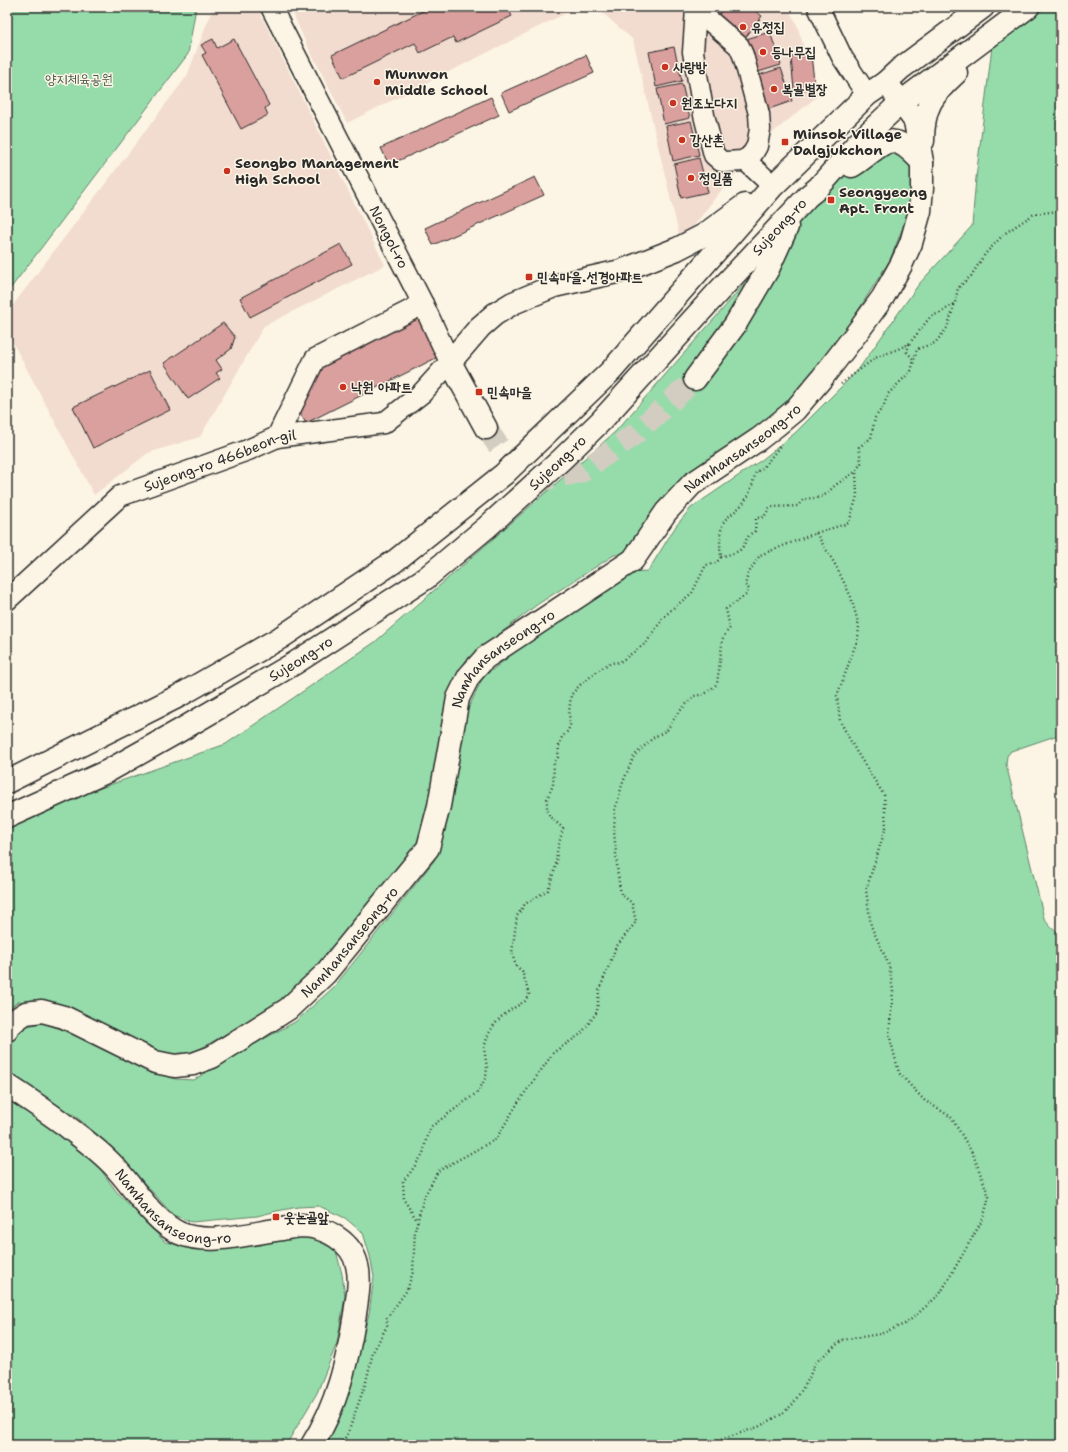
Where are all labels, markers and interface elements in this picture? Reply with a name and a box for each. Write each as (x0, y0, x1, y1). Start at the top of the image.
place label: 유정집 (751, 18, 785, 36)
marker: 유정집 (738, 22, 748, 32)
place label: 등나무집 (771, 43, 816, 61)
marker: 등나무집 (758, 47, 768, 57)
place label: 사랑방 (673, 58, 708, 76)
marker: 사랑방 (660, 62, 670, 72)
place label: Munwon Middle School (385, 65, 488, 99)
park label: 양지체육공원 (45, 70, 113, 88)
marker: Munwon Middle School (372, 77, 382, 87)
place label: 복골별장 (782, 80, 828, 98)
marker: 복골별장 (769, 84, 779, 94)
place label: 원조노다지 (681, 94, 737, 112)
marker: 원조노다지 (668, 98, 678, 108)
place label: Minsok Village Dalgjukchon (793, 125, 902, 159)
place label: 강산촌 (690, 131, 724, 149)
marker: 강산촌 (677, 135, 687, 145)
marker: Minsok Village Dalgjukchon (780, 137, 790, 147)
place label: Seongbo Management High School (235, 154, 399, 188)
marker: Seongbo Management High School (222, 166, 232, 176)
place label: 정일품 (699, 169, 733, 187)
marker: 정일품 (686, 173, 696, 183)
place label: Seongyeong Apt. Front (839, 183, 927, 217)
street label: Sujeong-ro (748, 194, 811, 259)
marker: Seongyeong Apt. Front (826, 195, 836, 205)
street label: Nongol-ro (366, 203, 412, 271)
place label: 민속마을.선경아파트 (537, 268, 643, 286)
marker: 민속마을.선경아파트 (524, 272, 534, 282)
place label: 낙원 아파트 (351, 378, 412, 396)
marker: 낙원 아파트 (338, 382, 348, 392)
place label: 민속마을 (487, 383, 532, 401)
marker: 민속마을 (474, 387, 484, 397)
street label: Namhansanseong-ro (679, 400, 805, 497)
street label: Sujeong-ro 466beon-gil (141, 425, 298, 496)
street label: Sujeong-ro (525, 431, 590, 494)
street label: Namhansanseong-ro (447, 605, 558, 710)
street label: Sujeong-ro (265, 632, 336, 685)
street label: Namhansanseong-ro (297, 883, 402, 1001)
street label: Namhansanseong-ro (111, 1165, 232, 1248)
place label: 웃논골앞 (284, 1208, 330, 1226)
marker: 웃논골앞 (271, 1212, 281, 1222)

